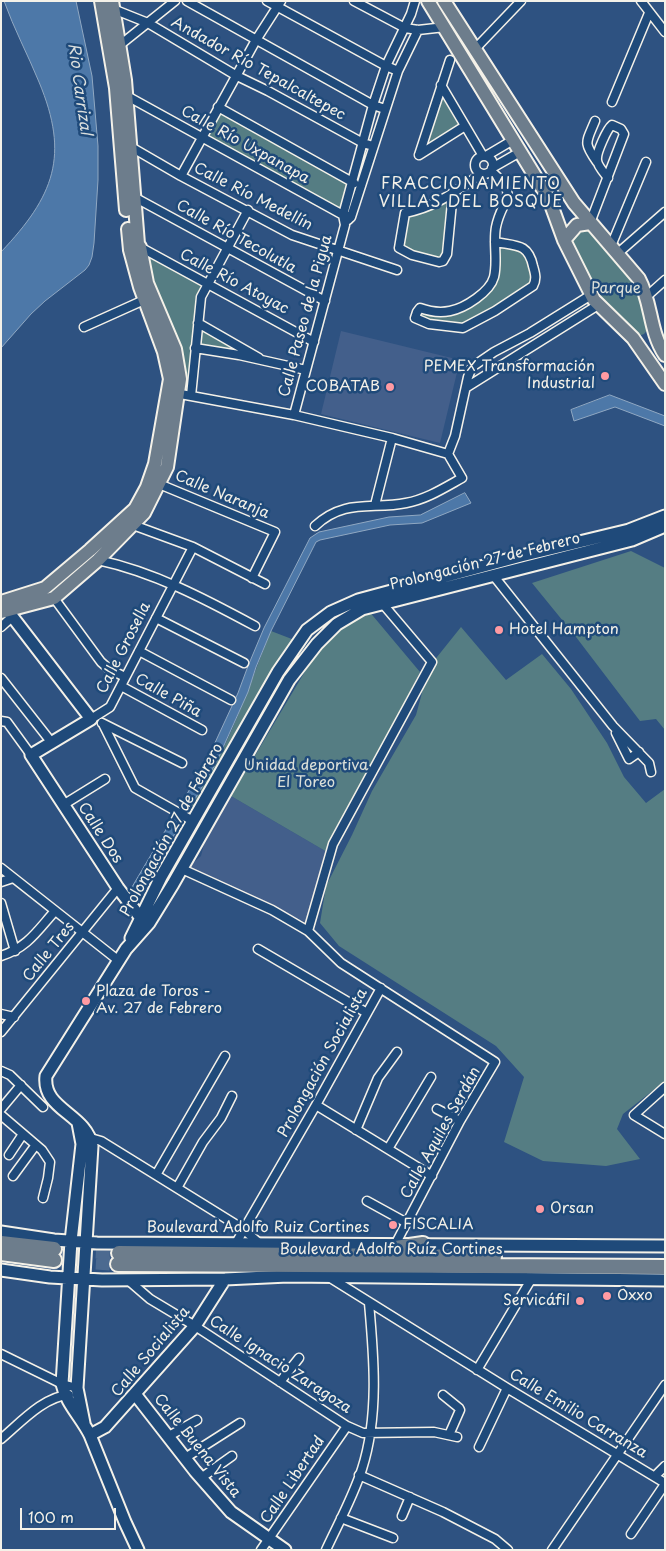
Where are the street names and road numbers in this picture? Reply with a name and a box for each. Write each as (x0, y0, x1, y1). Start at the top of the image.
street label: Andador Río Tepalcaltepec (168, 14, 348, 124)
street label: Calle Río Uxpanapa (178, 102, 312, 188)
street label: Calle Río Medellín (191, 159, 315, 235)
street label: Calle Río Tecolutla (173, 197, 299, 277)
street label: Calle Paseo de la Pigua (276, 233, 336, 399)
street label: Calle Río Atoyac (176, 246, 292, 318)
street label: Calle Naranja (172, 467, 272, 523)
street label: Prolongación 27 de Febrero (388, 530, 582, 594)
street label: Calle Grosella (93, 599, 155, 697)
street label: Calle Piña (132, 670, 204, 722)
street label: Prolongación 27 de Febrero (117, 740, 227, 920)
street label: Calle Dos (74, 799, 126, 867)
street label: Calle Tres (19, 918, 79, 986)
street label: Prolongación Socialista (275, 985, 371, 1141)
street label: Calle Aquiles Serdán (397, 1064, 485, 1202)
street label: Boulevard Adolfo Ruiz Cortines (147, 1219, 369, 1237)
street label: Boulevard Adolfo Ruíz Cortines (279, 1241, 503, 1259)
street label: Calle Socialista (108, 1303, 194, 1401)
street label: Calle Ignacio Zaragoza (206, 1312, 354, 1418)
street label: Calle Emilio Carranza (506, 1366, 650, 1462)
street label: Calle Buena Vista (150, 1390, 244, 1502)
street label: Calle Libertad (257, 1433, 329, 1527)

